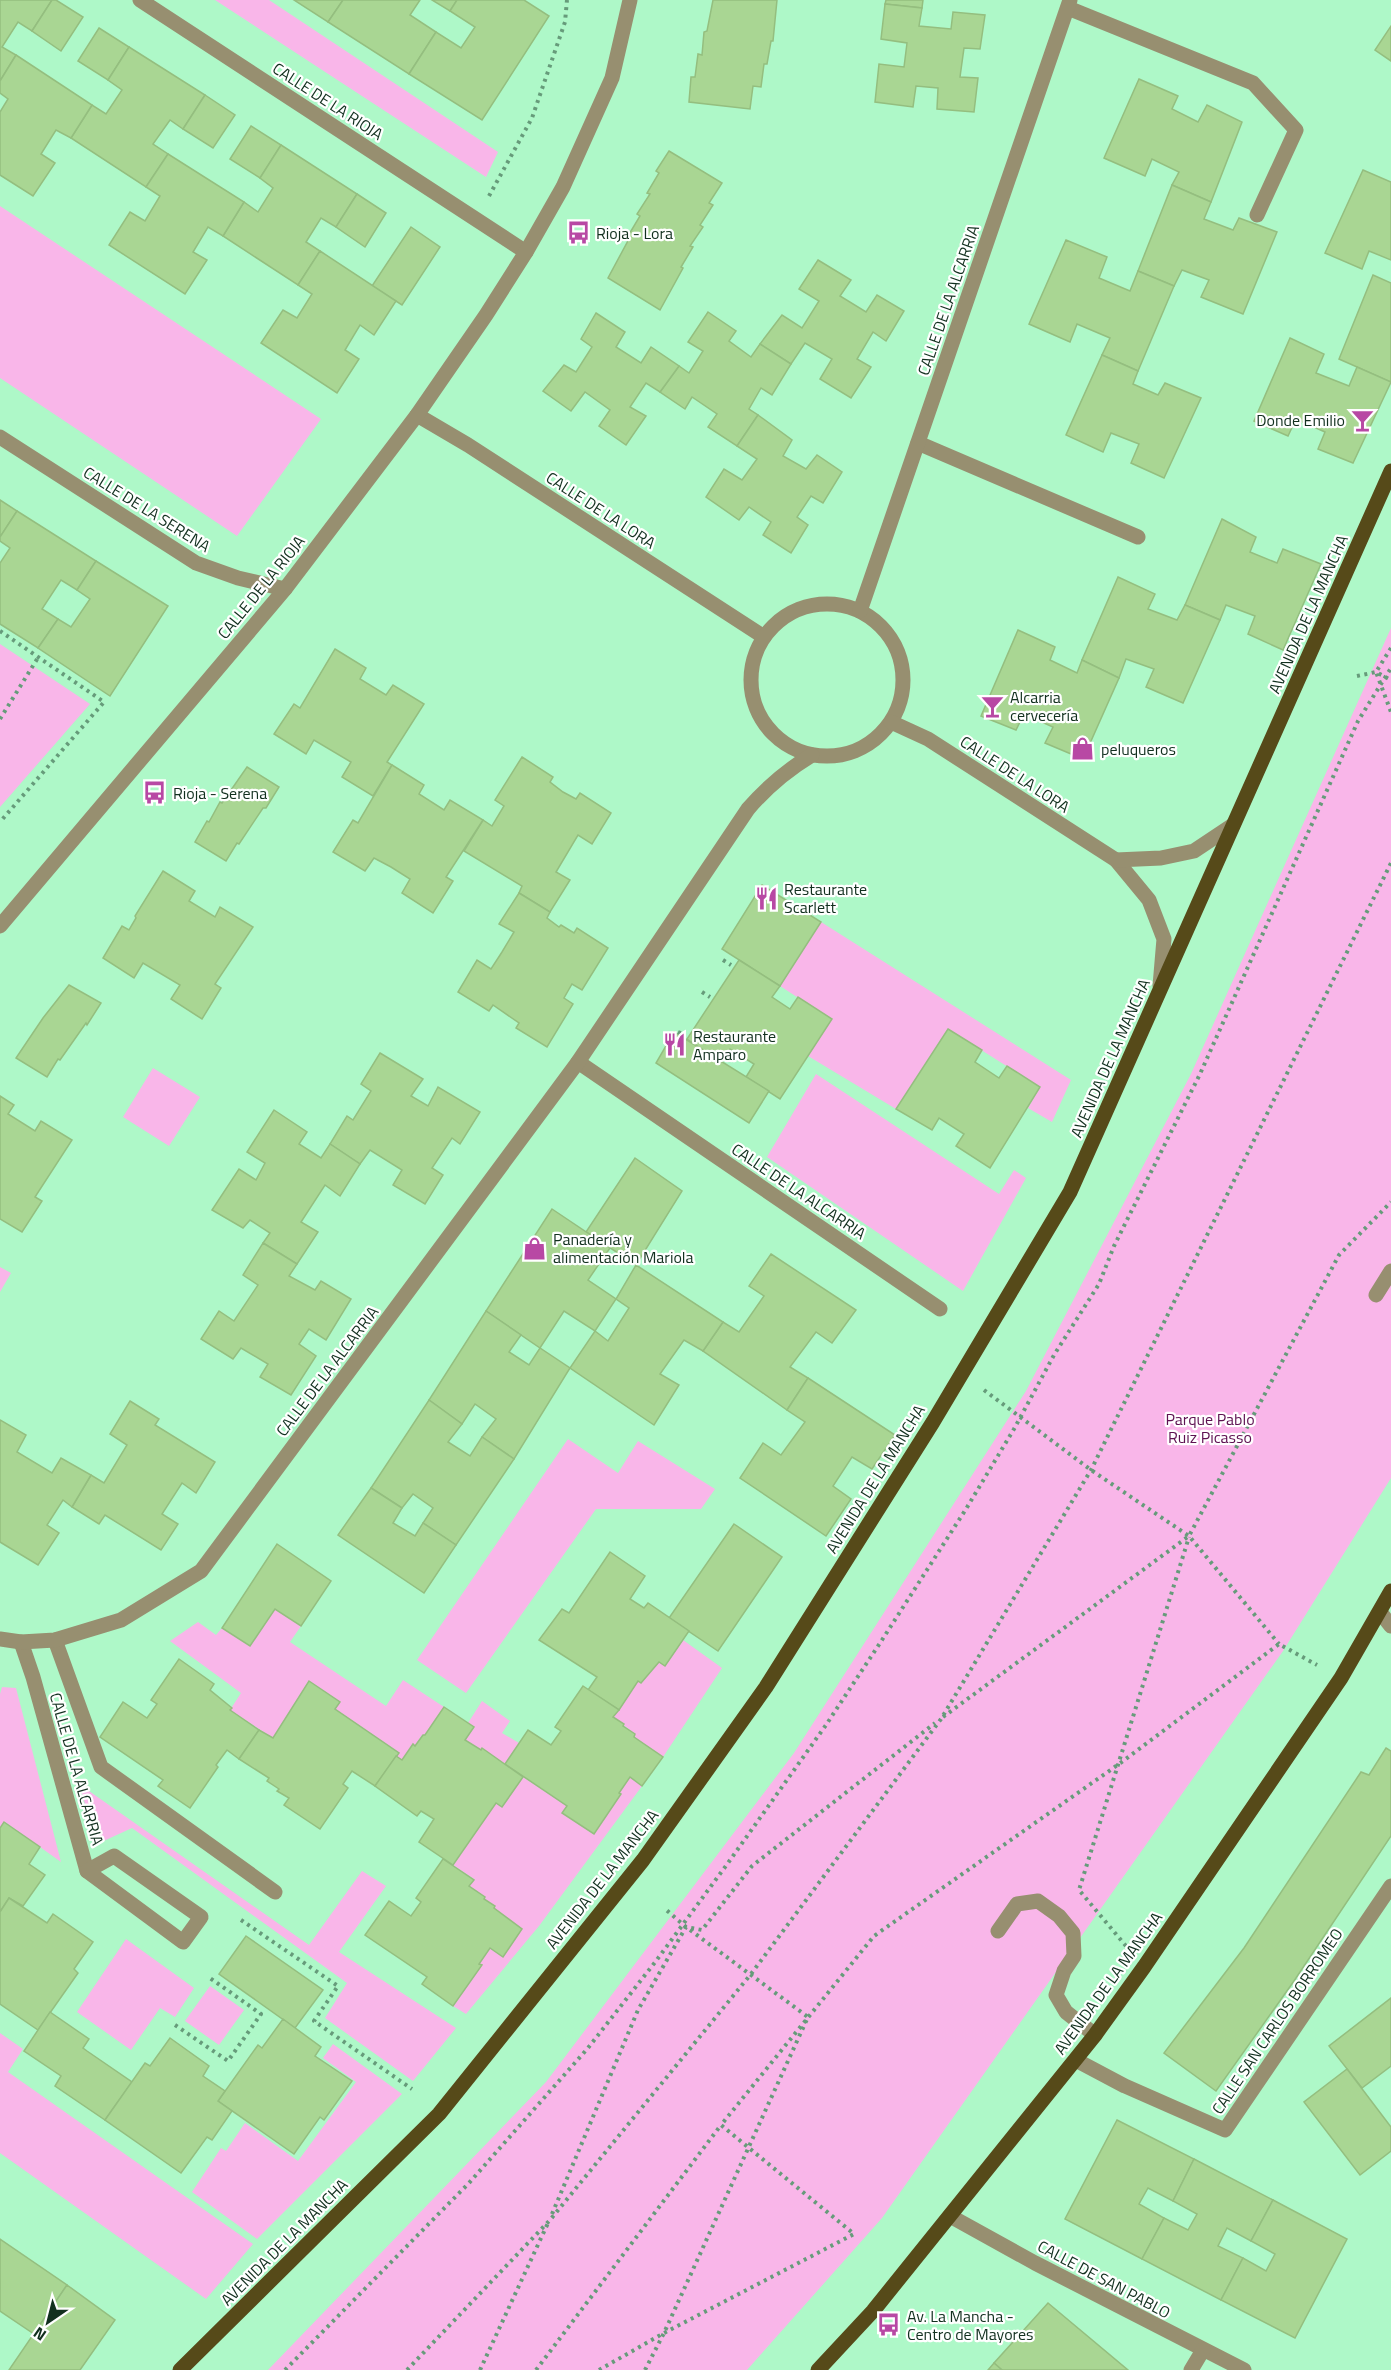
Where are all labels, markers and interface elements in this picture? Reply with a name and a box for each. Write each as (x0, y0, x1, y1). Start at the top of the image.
street label: CALLE DE LA RIOJA (268, 56, 388, 146)
bus stop icon: Rioja - Lora (565, 220, 591, 246)
place label: Rioja - Lora (596, 221, 673, 245)
street label: CALLE DE LA ALCARRIA (911, 221, 985, 378)
bar icon: Donde Emilio (1350, 407, 1376, 433)
place label: Donde Emilio (1256, 408, 1345, 432)
street label: CALLE DE LA SERENA (79, 460, 216, 558)
street label: CALLE DE LA LORA (541, 465, 661, 555)
street label: CALLE DE LA RIOJA (212, 530, 311, 644)
street label: AVENIDA DE LA MANCHA (1262, 530, 1354, 697)
place label: Alcarria cervecería (1010, 685, 1078, 727)
bar icon: Alcarria cervecería (979, 693, 1005, 719)
street label: CALLE DE LA LORA (955, 729, 1075, 819)
shop icon: peluqueros (1070, 736, 1096, 762)
place label: peluqueros (1101, 737, 1176, 761)
bus stop icon: Rioja - Serena (142, 780, 168, 806)
place label: Rioja - Serena (173, 781, 267, 805)
place label: Restaurante Scarlett (784, 877, 867, 919)
restaurant icon: Restaurante Scarlett (753, 885, 779, 911)
street label: AVENIDA DE LA MANCHA (1064, 974, 1156, 1141)
place label: Restaurante Amparo (693, 1024, 776, 1066)
restaurant icon: Restaurante Amparo (662, 1032, 688, 1058)
street label: CALLE DE LA ALCARRIA (727, 1137, 871, 1245)
place label: Panadería y alimentación Mariola (553, 1227, 694, 1269)
shop icon: Panadería y alimentación Mariola (522, 1235, 548, 1261)
street label: CALLE DE LA ALCARRIA (270, 1300, 384, 1441)
street label: AVENIDA DE LA MANCHA (819, 1400, 931, 1558)
park label: Parque Pablo Ruiz Picasso (1165, 1407, 1255, 1449)
street label: CALLE DE LA ALCARRIA (44, 1690, 110, 1849)
street label: AVENIDA DE LA MANCHA (540, 1804, 664, 1954)
street label: AVENIDA DE LA MANCHA (1048, 1906, 1168, 2059)
street label: CALLE SAN CARLOS BORROMEO (1206, 1923, 1348, 2119)
street label: AVENIDA DE LA MANCHA (215, 2173, 353, 2311)
street label: CALLE DE SAN PABLO (1033, 2234, 1175, 2324)
north arrow (18, 2292, 78, 2352)
place label: Av. La Mancha - Centro de Mayores (907, 2304, 1034, 2346)
bus stop icon: Av. La Mancha - Centro de Mayores (876, 2312, 902, 2338)
text: N (28, 2321, 51, 2347)

